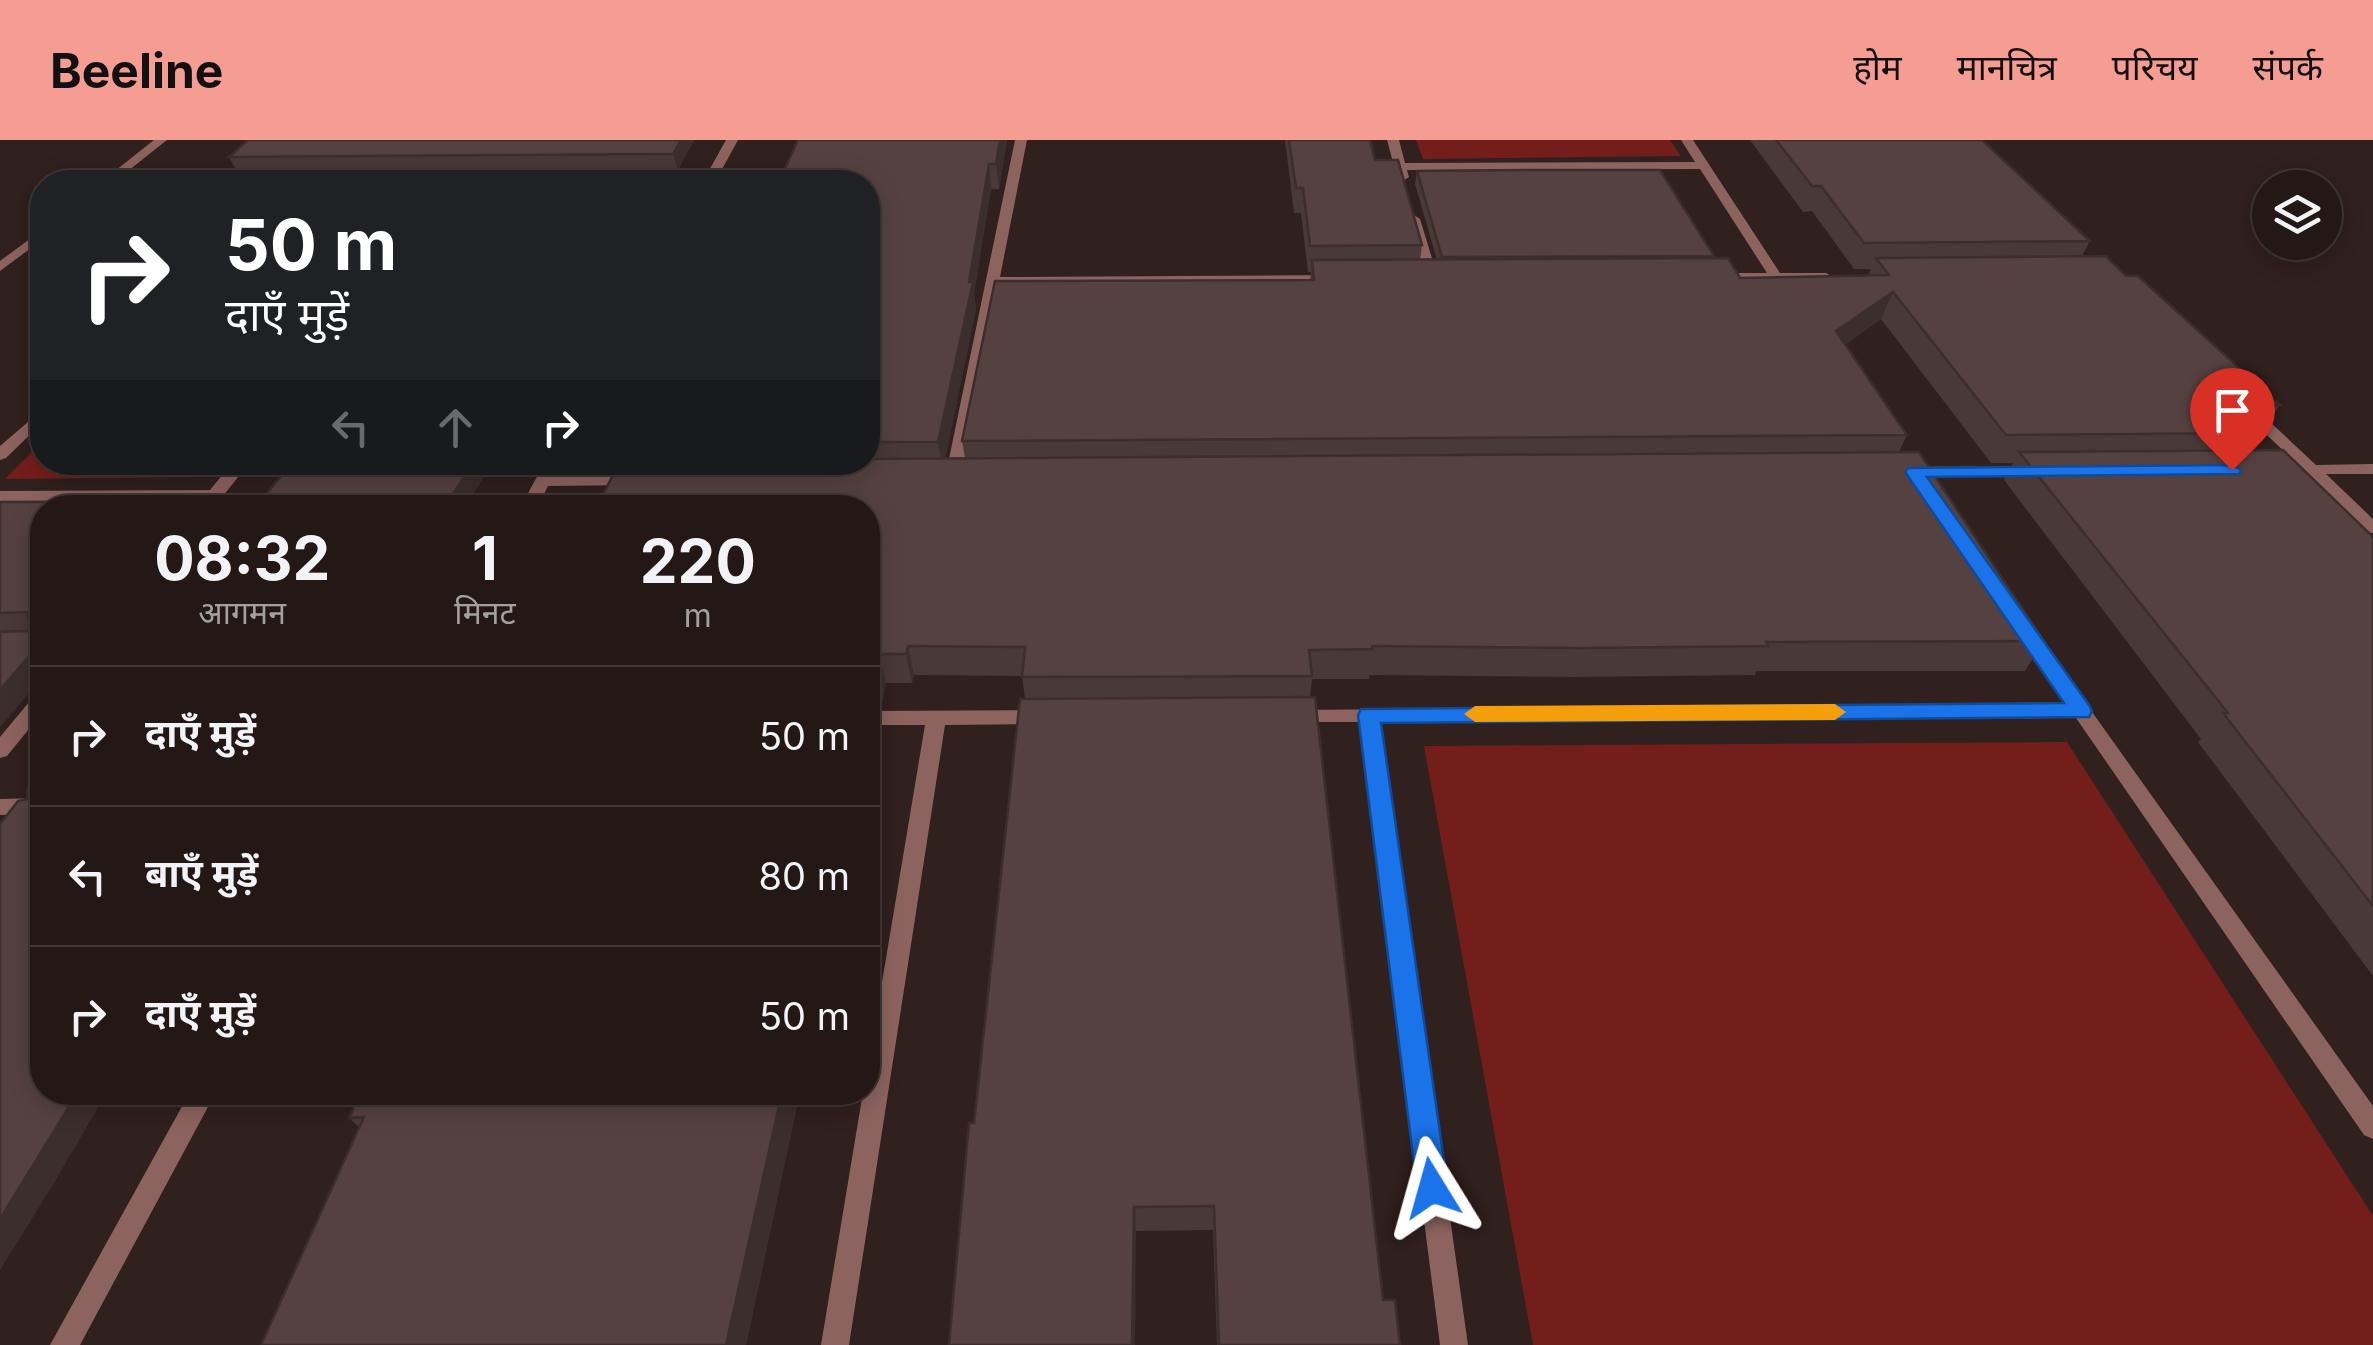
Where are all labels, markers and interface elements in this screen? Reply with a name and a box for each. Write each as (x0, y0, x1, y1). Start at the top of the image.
text: Beeline (50, 41, 223, 100)
text: होम (1853, 46, 1902, 88)
text: मानचित्र (1957, 46, 2057, 88)
text: परिचय (2112, 46, 2198, 88)
text: संपर्क (2253, 46, 2323, 88)
map controls (2252, 170, 2342, 260)
button: layers (2252, 170, 2342, 260)
text: 50 m (225, 202, 397, 287)
icon: right (60, 210, 190, 340)
text: दाएँ मुड़ें (225, 287, 349, 342)
pin (2190, 368, 2275, 471)
icon: arrive (2205, 383, 2260, 438)
icon: left (323, 400, 378, 455)
icon: ahead (428, 400, 483, 455)
icon: right (533, 400, 588, 455)
text: 08:32 (154, 522, 330, 594)
text: 1 (472, 522, 498, 594)
text: 220 (640, 525, 756, 597)
text: आगमन (198, 593, 286, 632)
text: मिनट (454, 593, 516, 632)
text: m (684, 596, 712, 635)
icon: right (60, 709, 115, 764)
text: दाएँ मुड़ें (145, 710, 256, 756)
text: 50 m (759, 713, 850, 759)
icon: left (60, 849, 115, 904)
text: बाएँ मुड़ें (145, 850, 258, 896)
text: 80 m (759, 853, 850, 899)
icon: right (60, 989, 115, 1044)
text: दाएँ मुड़ें (145, 990, 256, 1036)
text: 50 m (759, 993, 850, 1039)
position arrow (1380, 1136, 1484, 1240)

